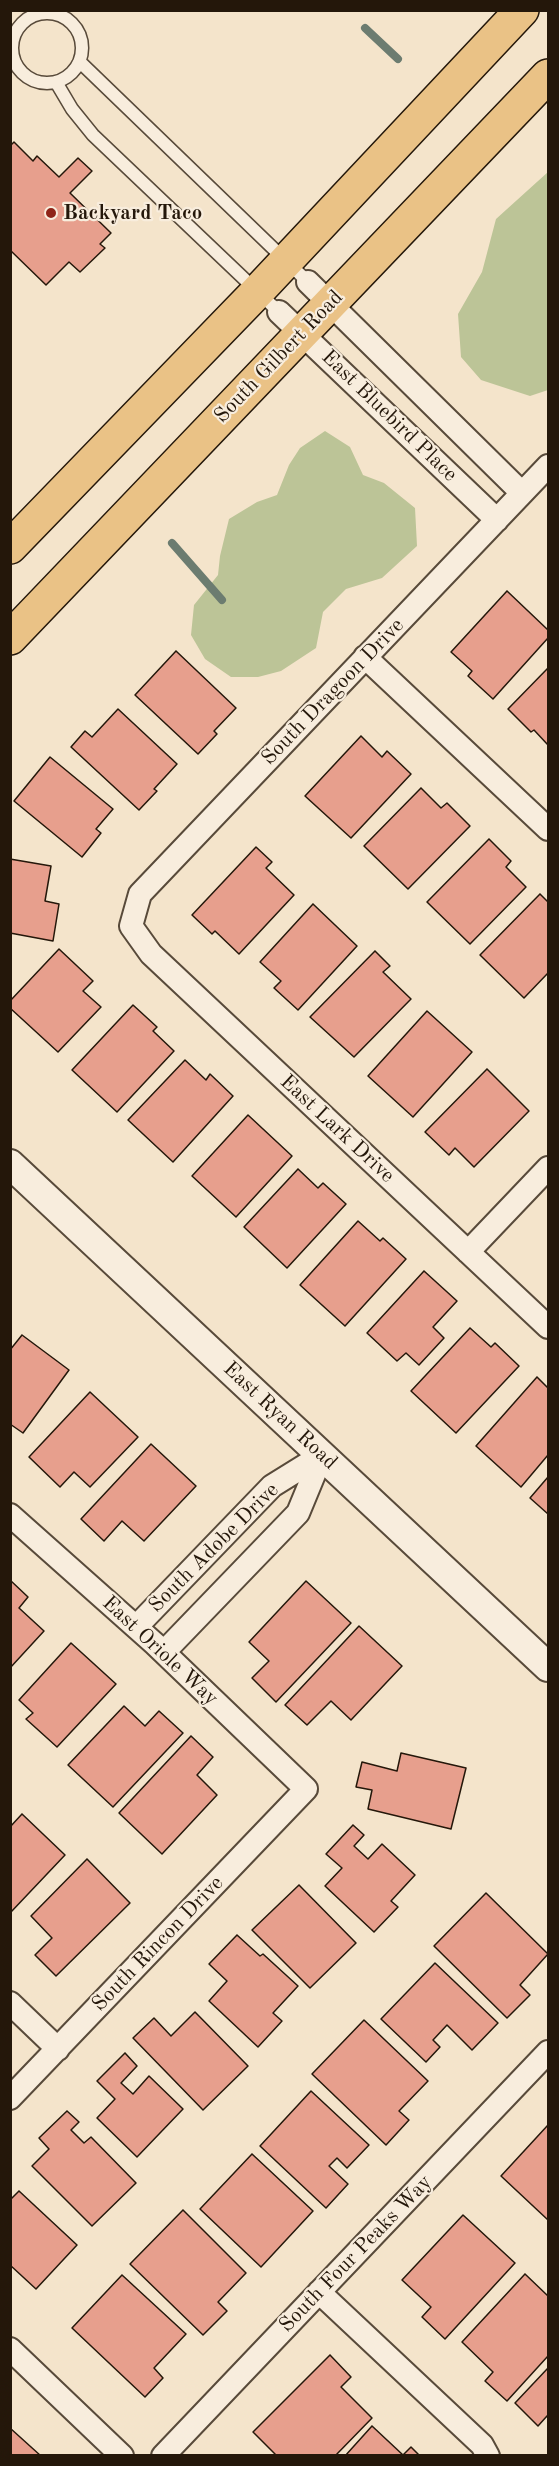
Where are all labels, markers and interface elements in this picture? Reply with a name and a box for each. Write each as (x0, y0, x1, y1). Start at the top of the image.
place label: Backyard Taco (63, 200, 202, 226)
marker: Backyard Taco (44, 206, 58, 220)
street label: South Gilbert Road (209, 285, 349, 429)
street label: East Bluebird Place (316, 345, 462, 487)
street label: South Dragoon Drive (256, 613, 410, 771)
street label: East Lark Drive (274, 1069, 400, 1189)
street label: East Ryan Road (218, 1357, 342, 1475)
street label: South Adobe Drive (144, 1478, 284, 1618)
street label: East Oriole Way (97, 1591, 223, 1711)
street label: South Rincon Drive (87, 1871, 229, 2017)
street label: South Four Peaks Way (274, 2170, 438, 2338)

